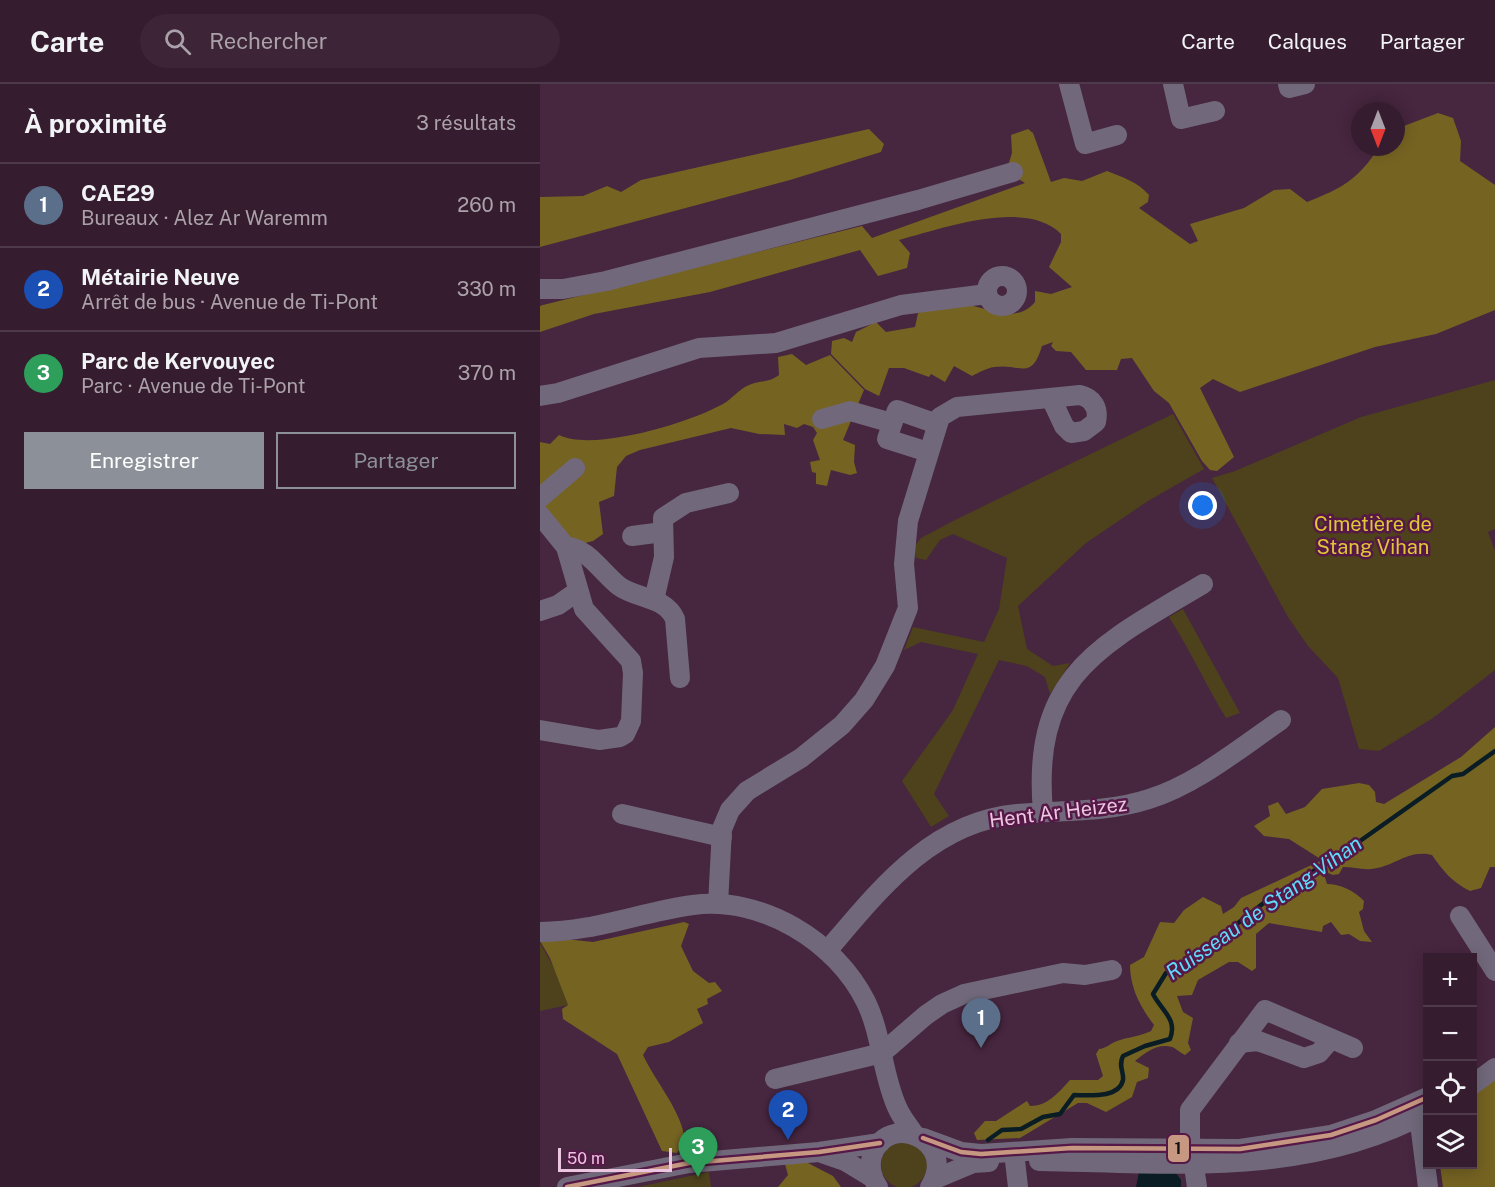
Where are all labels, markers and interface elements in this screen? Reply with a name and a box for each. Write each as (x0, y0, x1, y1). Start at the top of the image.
search box (140, 14, 560, 68)
text: Carte (30, 25, 104, 58)
icon: search (161, 25, 194, 58)
text: Rechercher (209, 28, 327, 54)
text: Carte (1181, 29, 1235, 54)
text: Calques (1268, 29, 1347, 54)
text: Partager (1380, 29, 1465, 54)
north arrow (1351, 102, 1405, 156)
text: À proximité (24, 108, 167, 139)
text: 3 résultats (416, 111, 516, 135)
text: CAE29 (81, 180, 155, 206)
text: 1 (39, 193, 48, 217)
text: 260 m (457, 193, 516, 217)
text: Bureaux · Alez Ar Waremm (81, 206, 328, 230)
text: Métairie Neuve (81, 264, 240, 290)
text: 2 (37, 277, 50, 301)
text: 330 m (457, 277, 516, 301)
text: Arrêt de bus · Avenue de Ti-Pont (81, 290, 378, 314)
text: Parc de Kervouyec (81, 348, 275, 374)
text: 3 (37, 361, 50, 385)
text: 370 m (458, 361, 516, 385)
text: Parc · Avenue de Ti-Pont (81, 374, 305, 398)
button: Enregistrer (24, 432, 264, 489)
button: Partager (276, 432, 516, 489)
your location (1188, 491, 1217, 520)
park label: Cimetière de Stang Vihan (1314, 512, 1432, 559)
street label: Hent Ar Heizez (988, 792, 1128, 832)
water label: Ruisseau de Stang-Vihan (1161, 830, 1367, 985)
map controls (1423, 953, 1477, 1169)
button: + (1423, 953, 1477, 1007)
pin: 1 (962, 998, 1000, 1048)
button: − (1423, 1007, 1477, 1061)
button: locate (1423, 1061, 1477, 1115)
pin: 2 (768, 1090, 808, 1140)
button: layers (1423, 1115, 1477, 1169)
pin: 3 (678, 1128, 718, 1177)
line badge: 1 (1167, 1134, 1190, 1163)
text: 1 (1175, 1139, 1181, 1158)
scale bar (558, 1145, 672, 1172)
text: 50 m (567, 1149, 605, 1168)

